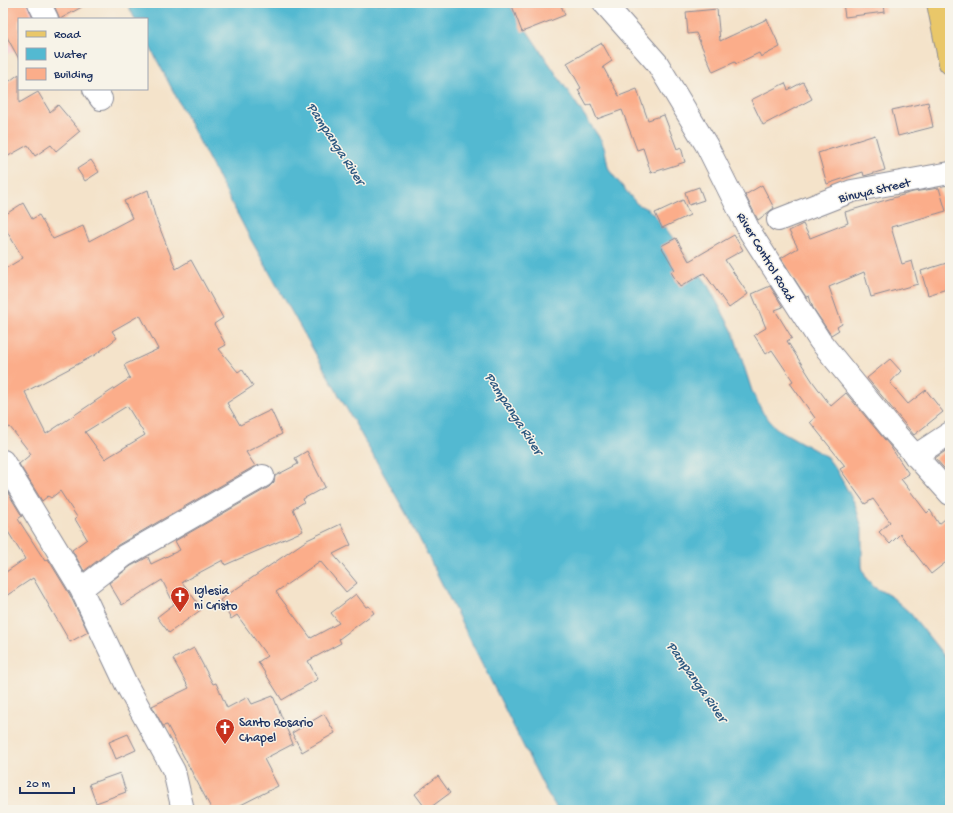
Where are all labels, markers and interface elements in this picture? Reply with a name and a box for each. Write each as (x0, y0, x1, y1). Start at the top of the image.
legend (18, 18, 148, 90)
text: Road (54, 29, 81, 43)
text: Water (54, 49, 88, 63)
text: Building (53, 69, 93, 83)
water label: Pampanga River (302, 100, 369, 191)
street label: Binuya Street (836, 176, 914, 207)
street label: River Control Road (732, 210, 798, 305)
water label: Pampanga River (480, 370, 547, 461)
place label: Iglesia ni Cristo (194, 584, 238, 614)
church icon: Iglesia ni Cristo (169, 585, 191, 613)
water label: Pampanga River (662, 639, 732, 729)
place label: Santo Rosario Chapel (239, 716, 314, 746)
church icon: Santo Rosario Chapel (214, 717, 236, 745)
scale bar (20, 769, 74, 795)
text: 20 m (26, 778, 51, 792)

